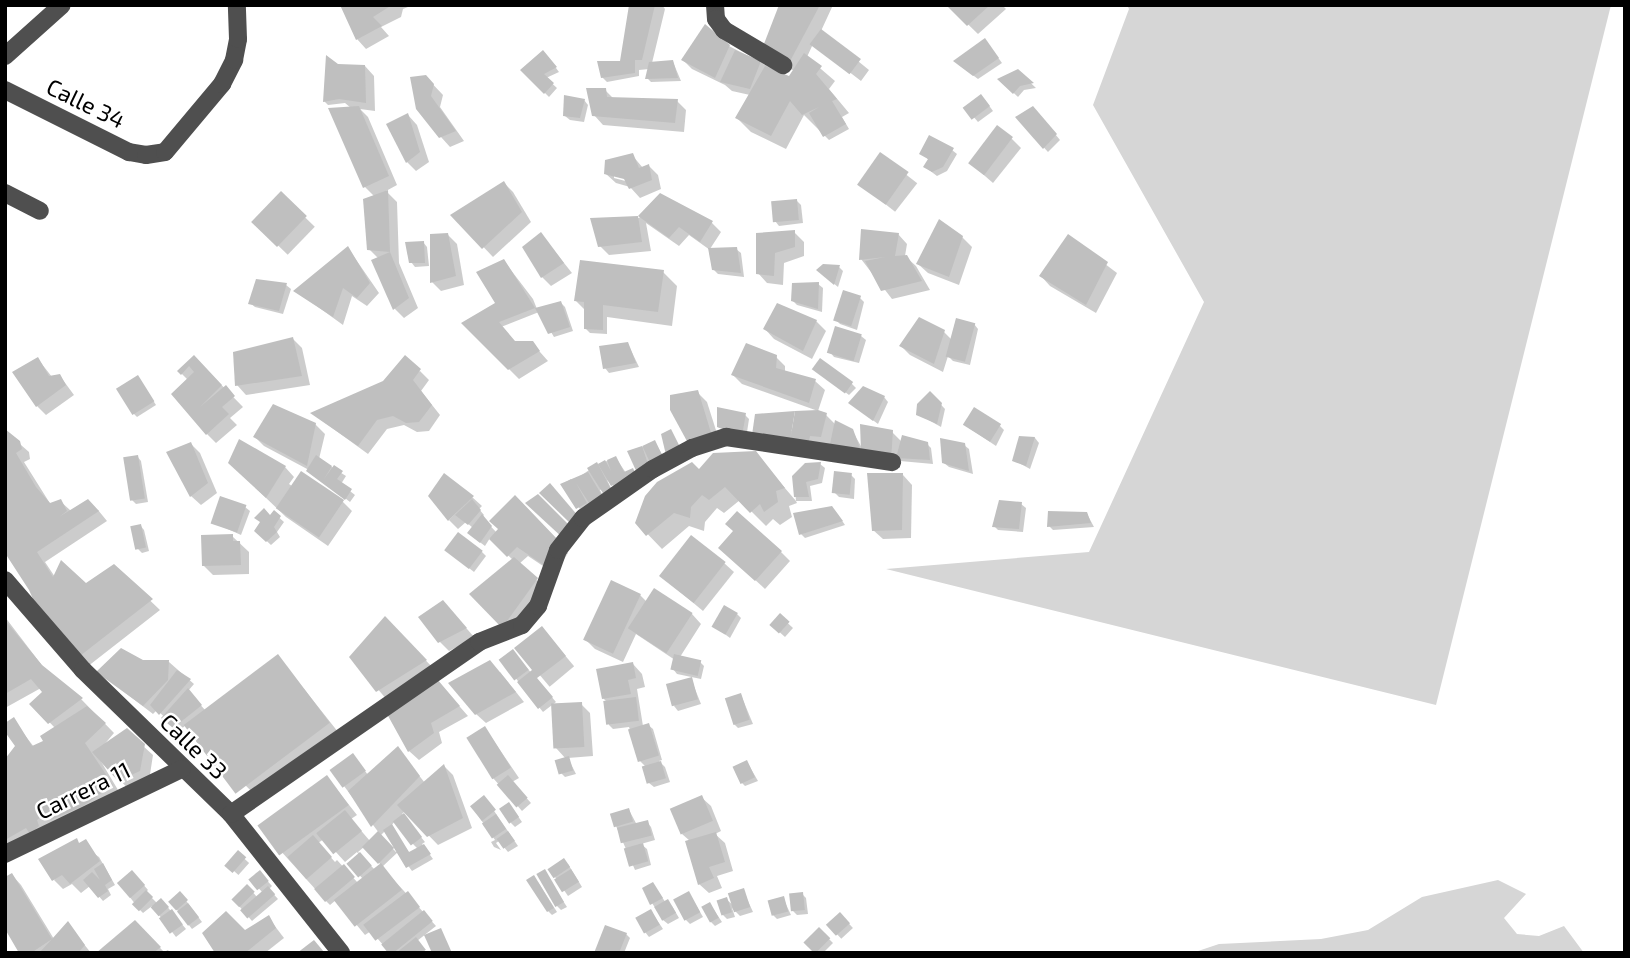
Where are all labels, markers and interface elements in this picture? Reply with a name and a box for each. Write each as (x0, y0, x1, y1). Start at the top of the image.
street label: Calle 34 (42, 72, 130, 134)
street label: Calle 33 (155, 707, 233, 785)
street label: Carrera 11 (31, 755, 135, 825)

